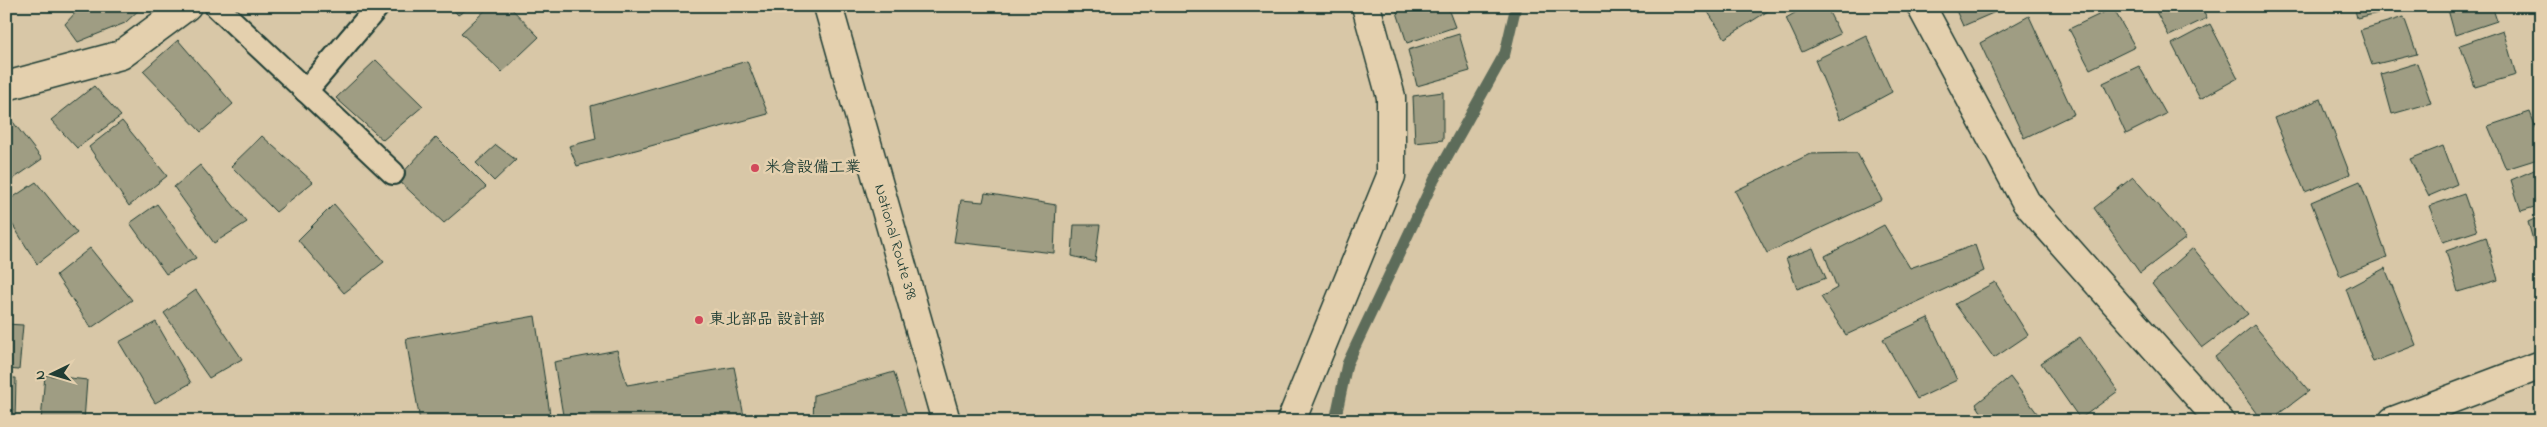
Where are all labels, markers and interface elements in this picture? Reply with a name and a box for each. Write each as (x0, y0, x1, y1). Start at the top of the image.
place label: 米倉設備工業 (765, 156, 861, 180)
marker: 米倉設備工業 (749, 162, 761, 174)
street label: National Route 398 (867, 181, 923, 303)
place label: 東北部品 設計部 (709, 308, 825, 332)
marker: 東北部品 設計部 (693, 314, 705, 326)
north arrow (28, 350, 78, 400)
text: N (30, 369, 51, 381)

